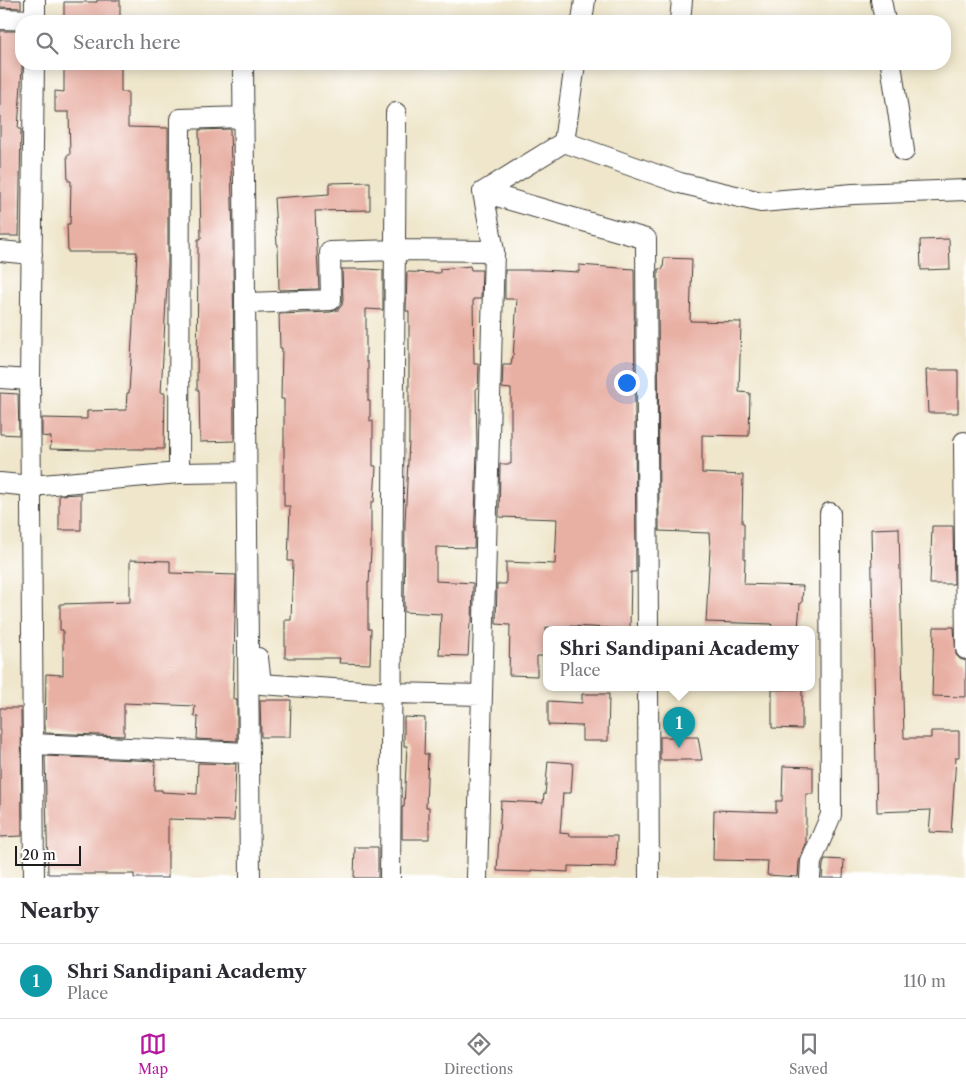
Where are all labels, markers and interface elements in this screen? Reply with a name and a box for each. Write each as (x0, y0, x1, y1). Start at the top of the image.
search box (15, 15, 951, 70)
icon: search (33, 29, 61, 57)
text: Search here (73, 31, 181, 54)
your location (614, 370, 640, 396)
popup (543, 626, 815, 691)
text: Shri Sandipani Academy (559, 637, 799, 660)
text: Place (559, 660, 601, 680)
pin: 1 (663, 707, 695, 748)
scale bar (15, 843, 81, 866)
text: 20 m (22, 846, 56, 864)
text: Nearby (20, 898, 99, 923)
text: Shri Sandipani Academy (67, 960, 306, 983)
text: 1 (32, 971, 40, 991)
text: 110 m (903, 971, 946, 991)
text: Place (67, 983, 108, 1003)
tab: Map (138, 1030, 168, 1078)
tab: Directions (444, 1030, 513, 1078)
tab: Saved (789, 1030, 828, 1078)

